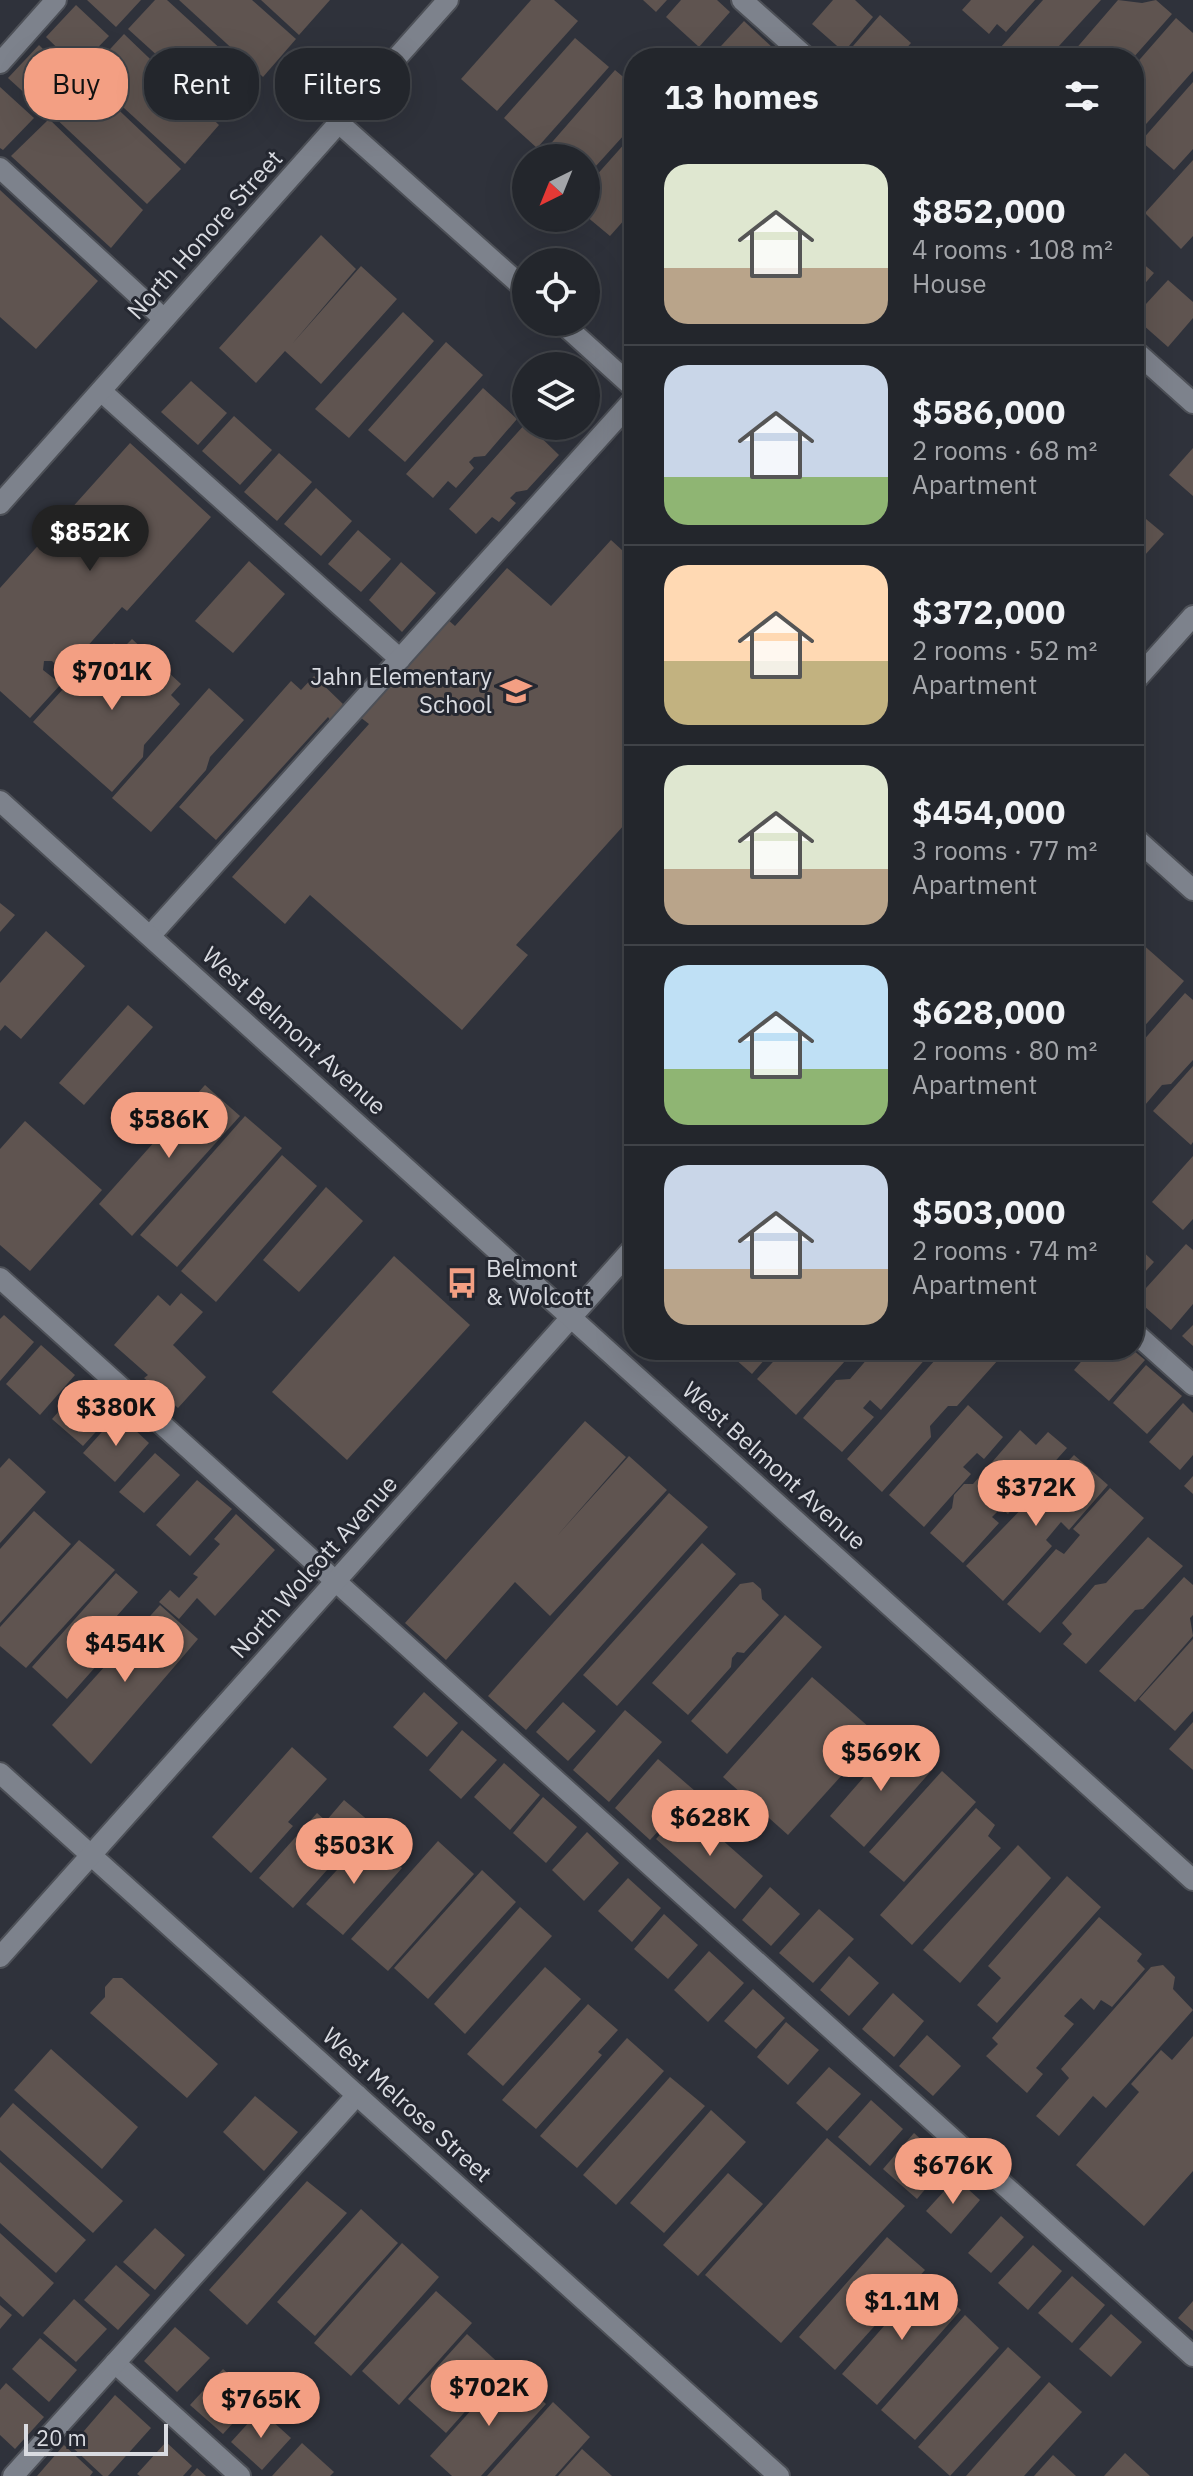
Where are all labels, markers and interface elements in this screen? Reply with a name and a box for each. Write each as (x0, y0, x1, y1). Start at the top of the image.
chip: Buy (24, 48, 128, 120)
chip: Rent (144, 48, 259, 120)
chip: Filters (275, 48, 410, 120)
text: 13 homes (664, 74, 819, 118)
icon: filters (1060, 74, 1104, 118)
street label: North Honore Street (119, 143, 289, 326)
north arrow (512, 144, 600, 232)
map controls (512, 144, 600, 440)
text: $852,000 (912, 188, 1065, 232)
icon: home (728, 196, 824, 292)
text: 4 rooms · 108 m² (912, 232, 1113, 266)
button: locate (512, 248, 600, 336)
text: House (912, 266, 987, 300)
button: layers (512, 352, 600, 440)
text: $586,000 (912, 389, 1065, 433)
icon: home (728, 397, 824, 493)
text: 2 rooms · 68 m² (912, 433, 1097, 467)
text: Apartment (912, 467, 1037, 501)
pin: $852K (34, 505, 146, 573)
text: $852K (50, 514, 130, 548)
text: $372,000 (912, 589, 1065, 633)
icon: home (728, 597, 824, 693)
text: 2 rooms · 52 m² (912, 633, 1097, 667)
pin: $701K (56, 644, 168, 712)
text: $701K (72, 653, 152, 687)
place label: Jahn Elementary School (310, 660, 492, 720)
text: Apartment (912, 667, 1037, 701)
school or university icon: Jahn Elementary School (499, 674, 533, 708)
text: $454,000 (912, 789, 1065, 833)
icon: home (728, 797, 824, 893)
text: 3 rooms · 77 m² (912, 833, 1097, 867)
text: Apartment (912, 867, 1037, 901)
street label: West Belmont Avenue (196, 939, 394, 1122)
text: $628,000 (912, 989, 1065, 1033)
icon: home (728, 997, 824, 1093)
text: 2 rooms · 80 m² (912, 1033, 1097, 1067)
text: Apartment (912, 1067, 1037, 1101)
pin: $586K (113, 1092, 225, 1160)
text: $586K (129, 1101, 209, 1135)
text: $503,000 (912, 1189, 1065, 1233)
icon: home (728, 1197, 824, 1293)
text: 2 rooms · 74 m² (912, 1233, 1097, 1267)
place label: Belmont & Wolcott (486, 1252, 591, 1312)
bus stop icon: Belmont & Wolcott (445, 1266, 479, 1300)
text: Apartment (912, 1267, 1037, 1301)
street label: West Belmont Avenue (676, 1374, 874, 1557)
pin: $380K (60, 1380, 172, 1448)
text: $380K (76, 1389, 156, 1423)
pin: $372K (980, 1460, 1092, 1528)
street label: North Wolcott Avenue (222, 1468, 404, 1665)
text: $372K (996, 1469, 1076, 1503)
pin: $454K (69, 1616, 181, 1684)
text: $454K (85, 1625, 165, 1659)
pin: $569K (825, 1725, 937, 1793)
text: $569K (841, 1734, 921, 1768)
pin: $628K (654, 1790, 766, 1858)
text: $628K (670, 1799, 750, 1833)
pin: $503K (298, 1818, 410, 1886)
text: $503K (314, 1827, 394, 1861)
street label: West Melrose Street (316, 2020, 499, 2189)
pin: $676K (897, 2138, 1009, 2206)
text: $676K (913, 2147, 993, 2181)
pin: $1.1M (846, 2274, 958, 2342)
text: $1.1M (864, 2283, 940, 2317)
pin: $702K (433, 2360, 545, 2428)
text: $702K (449, 2369, 529, 2403)
pin: $765K (205, 2372, 317, 2440)
text: $765K (221, 2381, 301, 2415)
scale bar (24, 2420, 168, 2456)
text: 20 m (36, 2423, 87, 2452)

